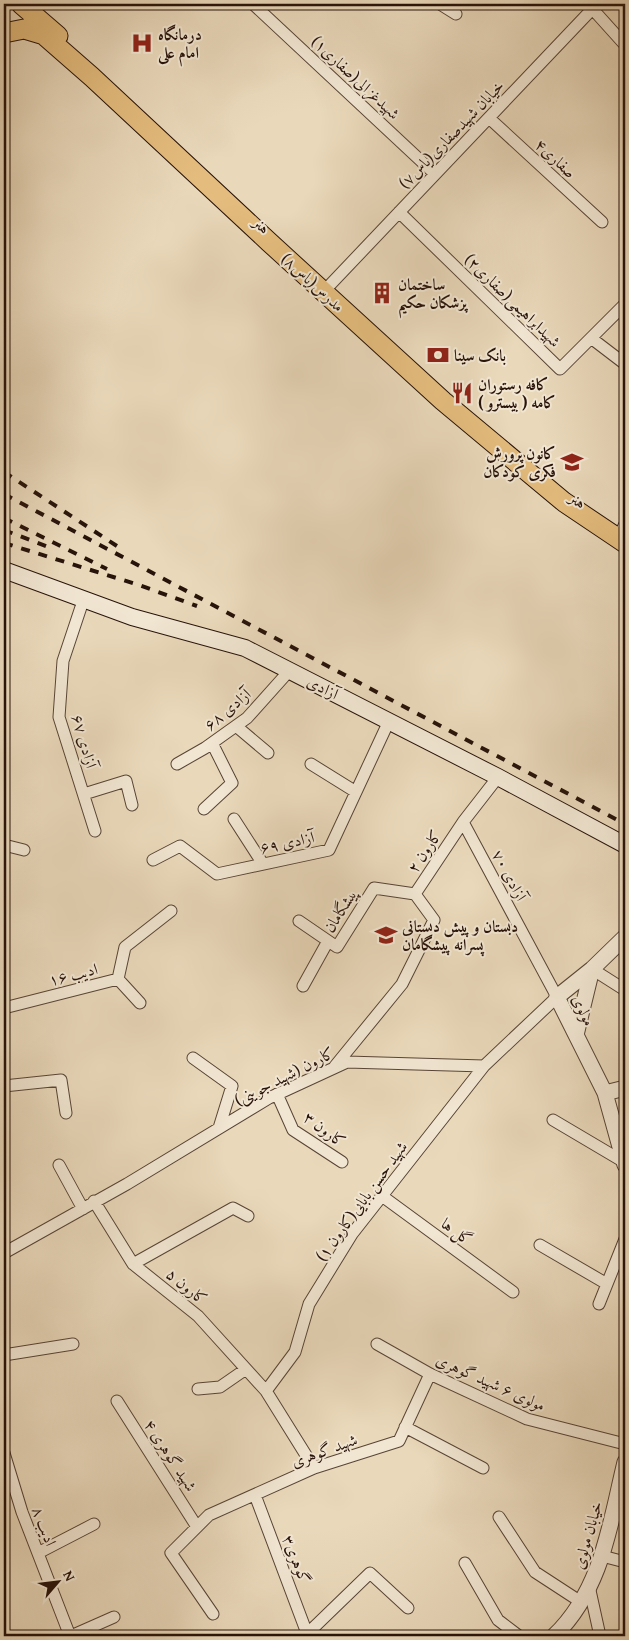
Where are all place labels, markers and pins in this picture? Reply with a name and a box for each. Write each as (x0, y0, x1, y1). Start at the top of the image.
place label: درمانگاه امام علی (157, 22, 202, 67)
hospital icon: درمانگاه امام علی (129, 30, 155, 56)
place label: ساختمان پزشکان حکیم (398, 272, 469, 319)
building icon: ساختمان پزشکان حکیم (369, 280, 395, 306)
bank icon: بانک سینا (425, 342, 451, 368)
place label: بانک سینا (454, 343, 506, 367)
place label: کافه رستوران کامه ( بیسترو ) (478, 372, 556, 414)
restaurant icon: کافه رستوران کامه ( بیسترو ) (449, 380, 475, 406)
place label: کانون پرورش فکری کودکان (483, 441, 556, 483)
school or university icon: کانون پرورش فکری کودکان (559, 449, 585, 475)
place label: دبستان و پیش دبستانی پسرانه پیشگامان (401, 914, 518, 957)
school or university icon: دبستان و پیش دبستانی پسرانه پیشگامان (373, 922, 399, 948)

